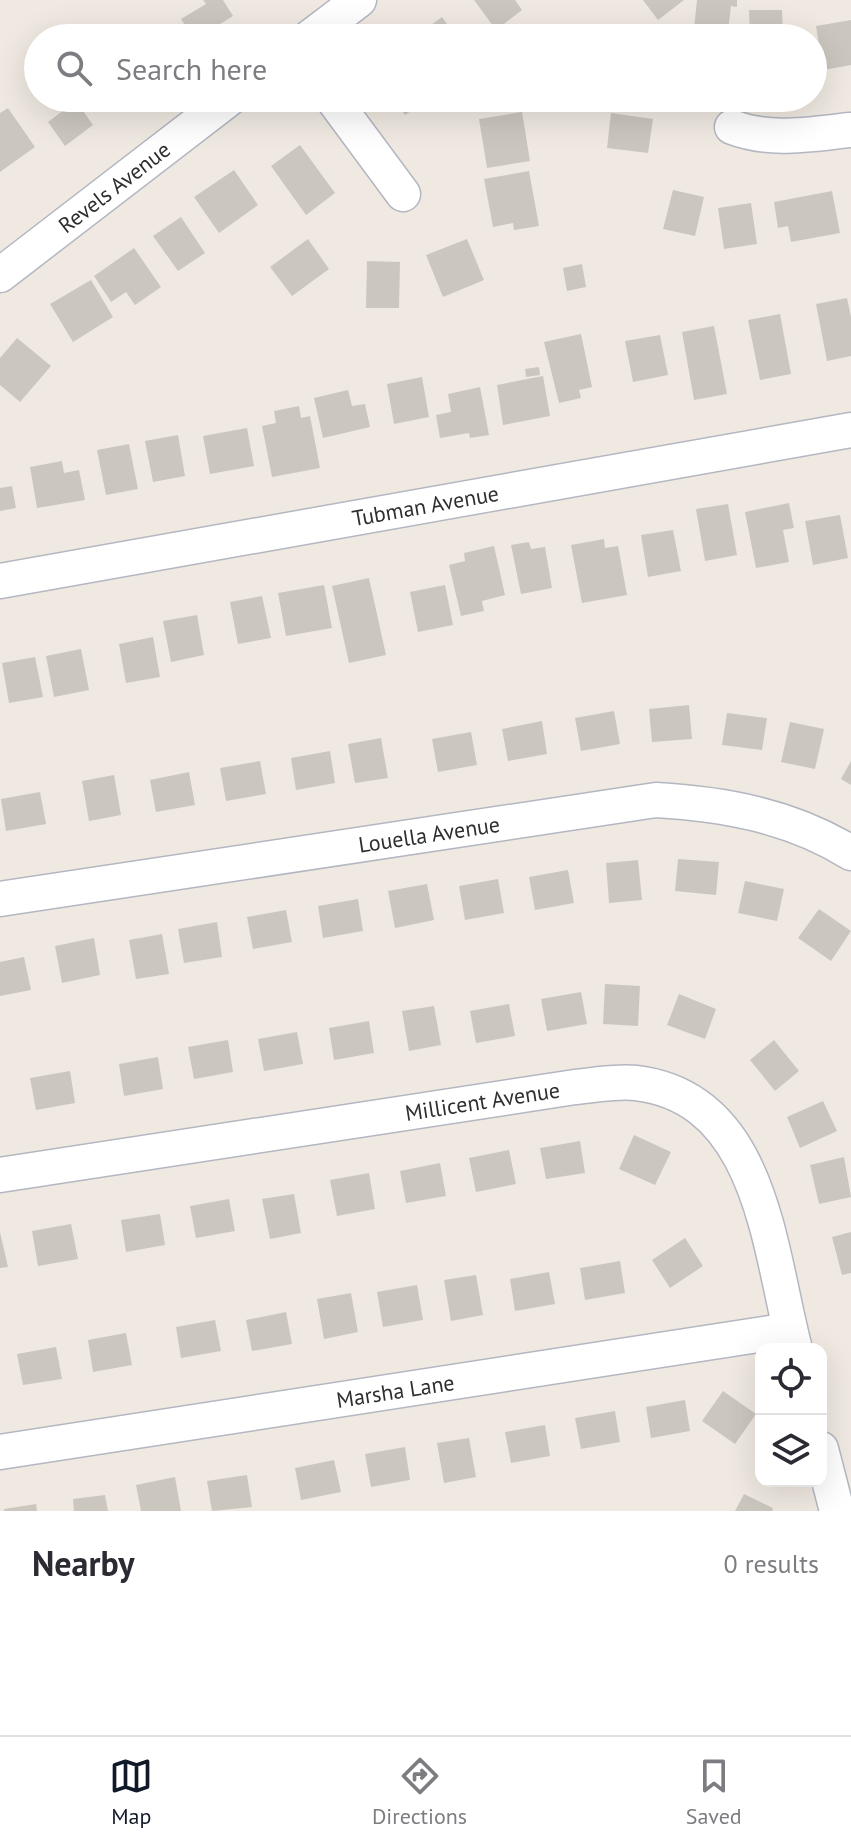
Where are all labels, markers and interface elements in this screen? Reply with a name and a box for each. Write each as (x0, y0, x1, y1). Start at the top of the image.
search box (24, 24, 827, 112)
icon: search (52, 46, 96, 90)
text: Search here (116, 49, 267, 88)
street label: Revels Avenue (53, 135, 176, 239)
street label: Tubman Avenue (350, 479, 501, 532)
street label: Louella Avenue (357, 810, 502, 859)
street label: Millicent Avenue (403, 1076, 562, 1127)
map controls (755, 1343, 827, 1487)
button: locate (755, 1343, 827, 1415)
street label: Marsha Lane (334, 1368, 456, 1414)
button: layers (755, 1415, 827, 1487)
text: Nearby (32, 1541, 134, 1585)
text: 0 results (724, 1547, 819, 1580)
tab: Map (109, 1754, 153, 1830)
tab: Directions (372, 1754, 467, 1830)
tab: Saved (686, 1754, 742, 1830)

